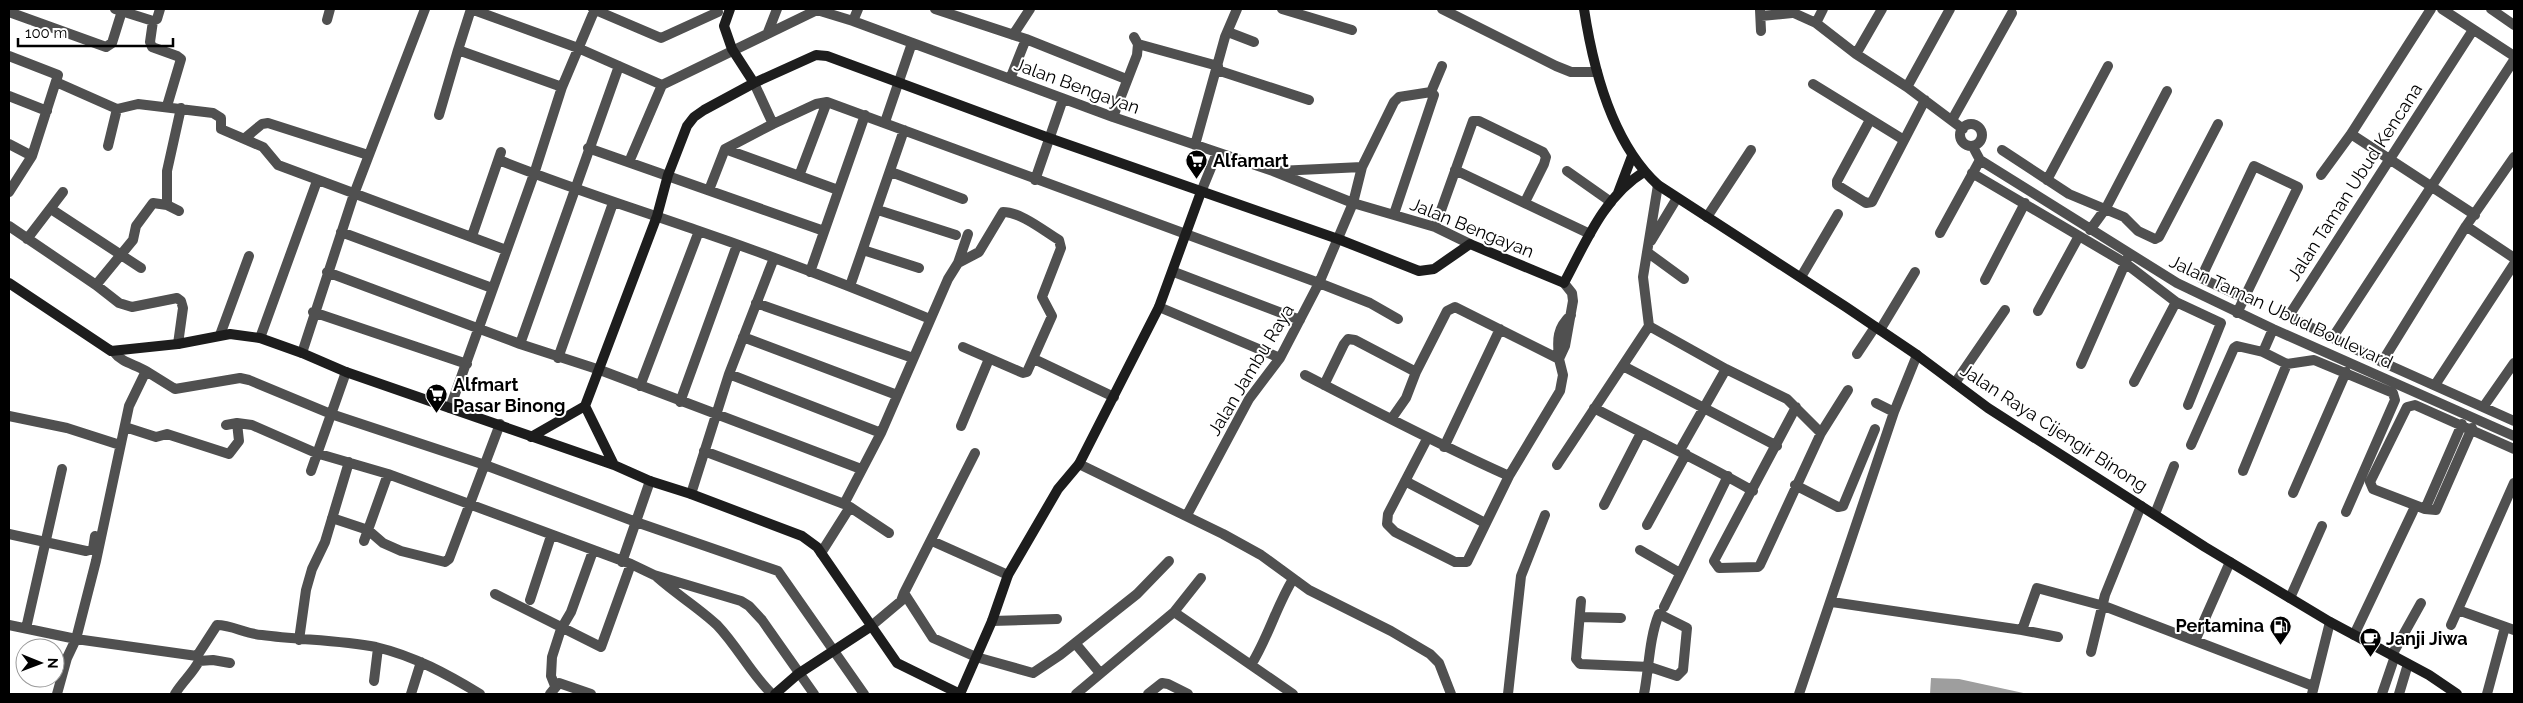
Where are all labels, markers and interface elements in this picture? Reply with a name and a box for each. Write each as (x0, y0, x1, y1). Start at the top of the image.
scale bar (18, 15, 172, 47)
text: 100 m (25, 24, 67, 42)
street label: Jalan Bengayan (1012, 53, 1143, 118)
street label: Jalan Taman Ubud Kencana (2283, 79, 2426, 284)
supermarket icon: Alfamart (1185, 149, 1209, 180)
place label: Alfamart (1213, 150, 1289, 171)
street label: Jalan Bengayan (1407, 193, 1537, 262)
street label: Jalan Taman Ubud Boulevard (2166, 250, 2396, 373)
street label: Jalan Jambu Raya (1203, 300, 1298, 439)
street label: Jalan Raya Cijengir Binong (1957, 359, 2152, 496)
place label: Alfmart Pasar Binong (453, 374, 565, 416)
supermarket icon: Alfmart Pasar Binong (425, 383, 449, 414)
fuel station icon: Pertamina (2268, 614, 2292, 645)
place label: Pertamina (2175, 615, 2264, 636)
cafe icon: Janji Jiwa (2358, 627, 2382, 658)
place label: Janji Jiwa (2386, 628, 2468, 649)
north arrow (15, 638, 65, 688)
text: N (45, 658, 61, 669)

